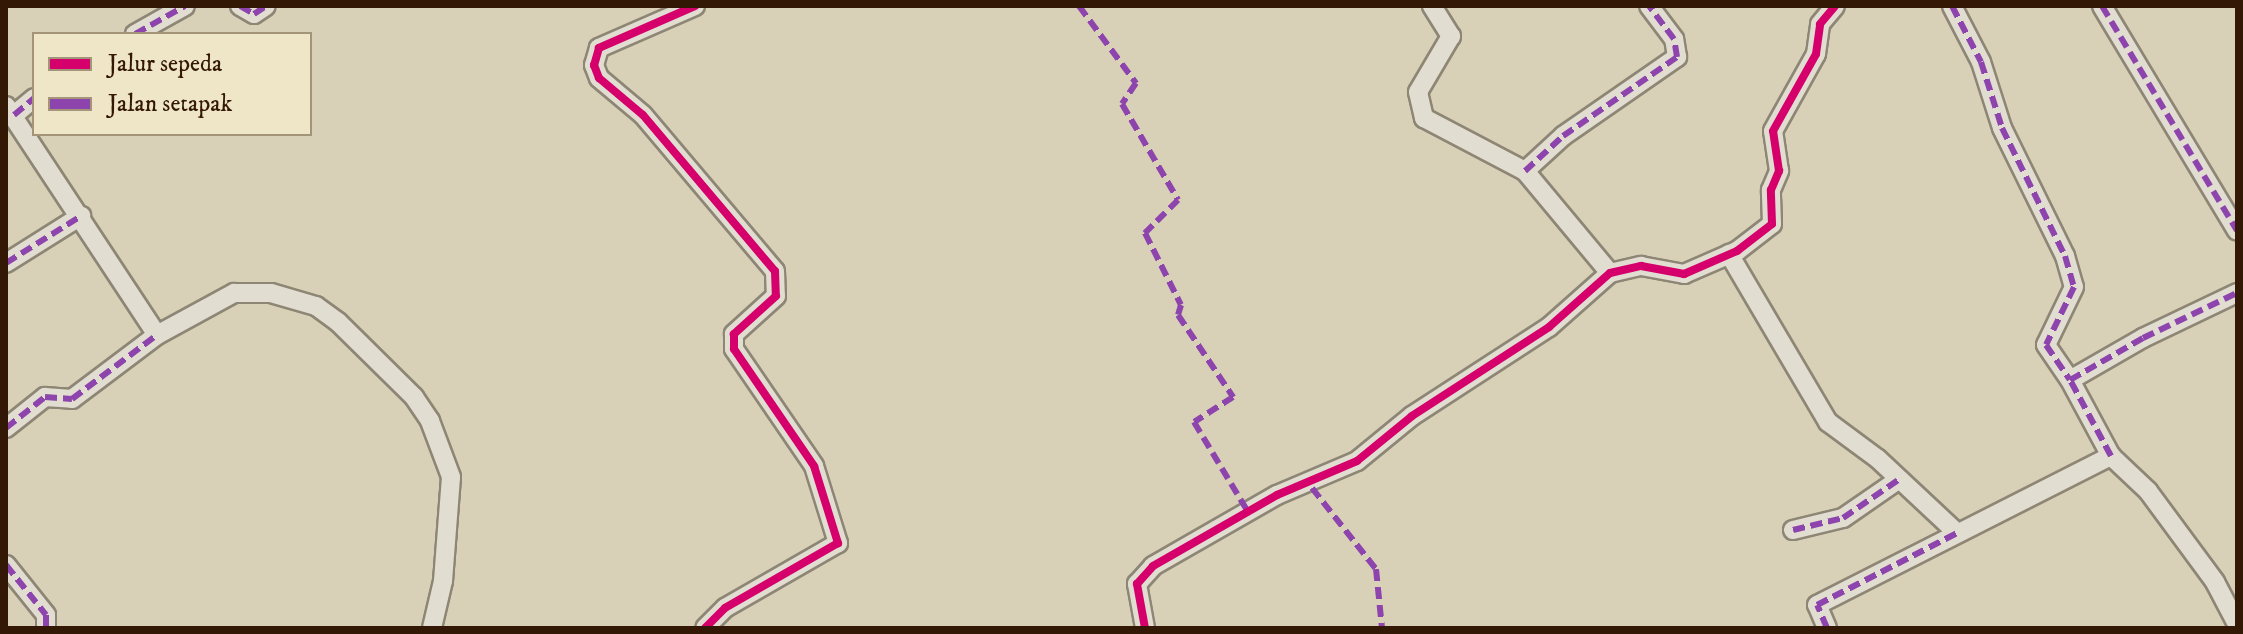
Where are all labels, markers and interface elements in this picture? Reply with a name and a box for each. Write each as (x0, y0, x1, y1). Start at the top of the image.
legend (32, 32, 312, 136)
text: Jalur sepeda (108, 49, 222, 79)
text: Jalan setapak (108, 89, 232, 119)

